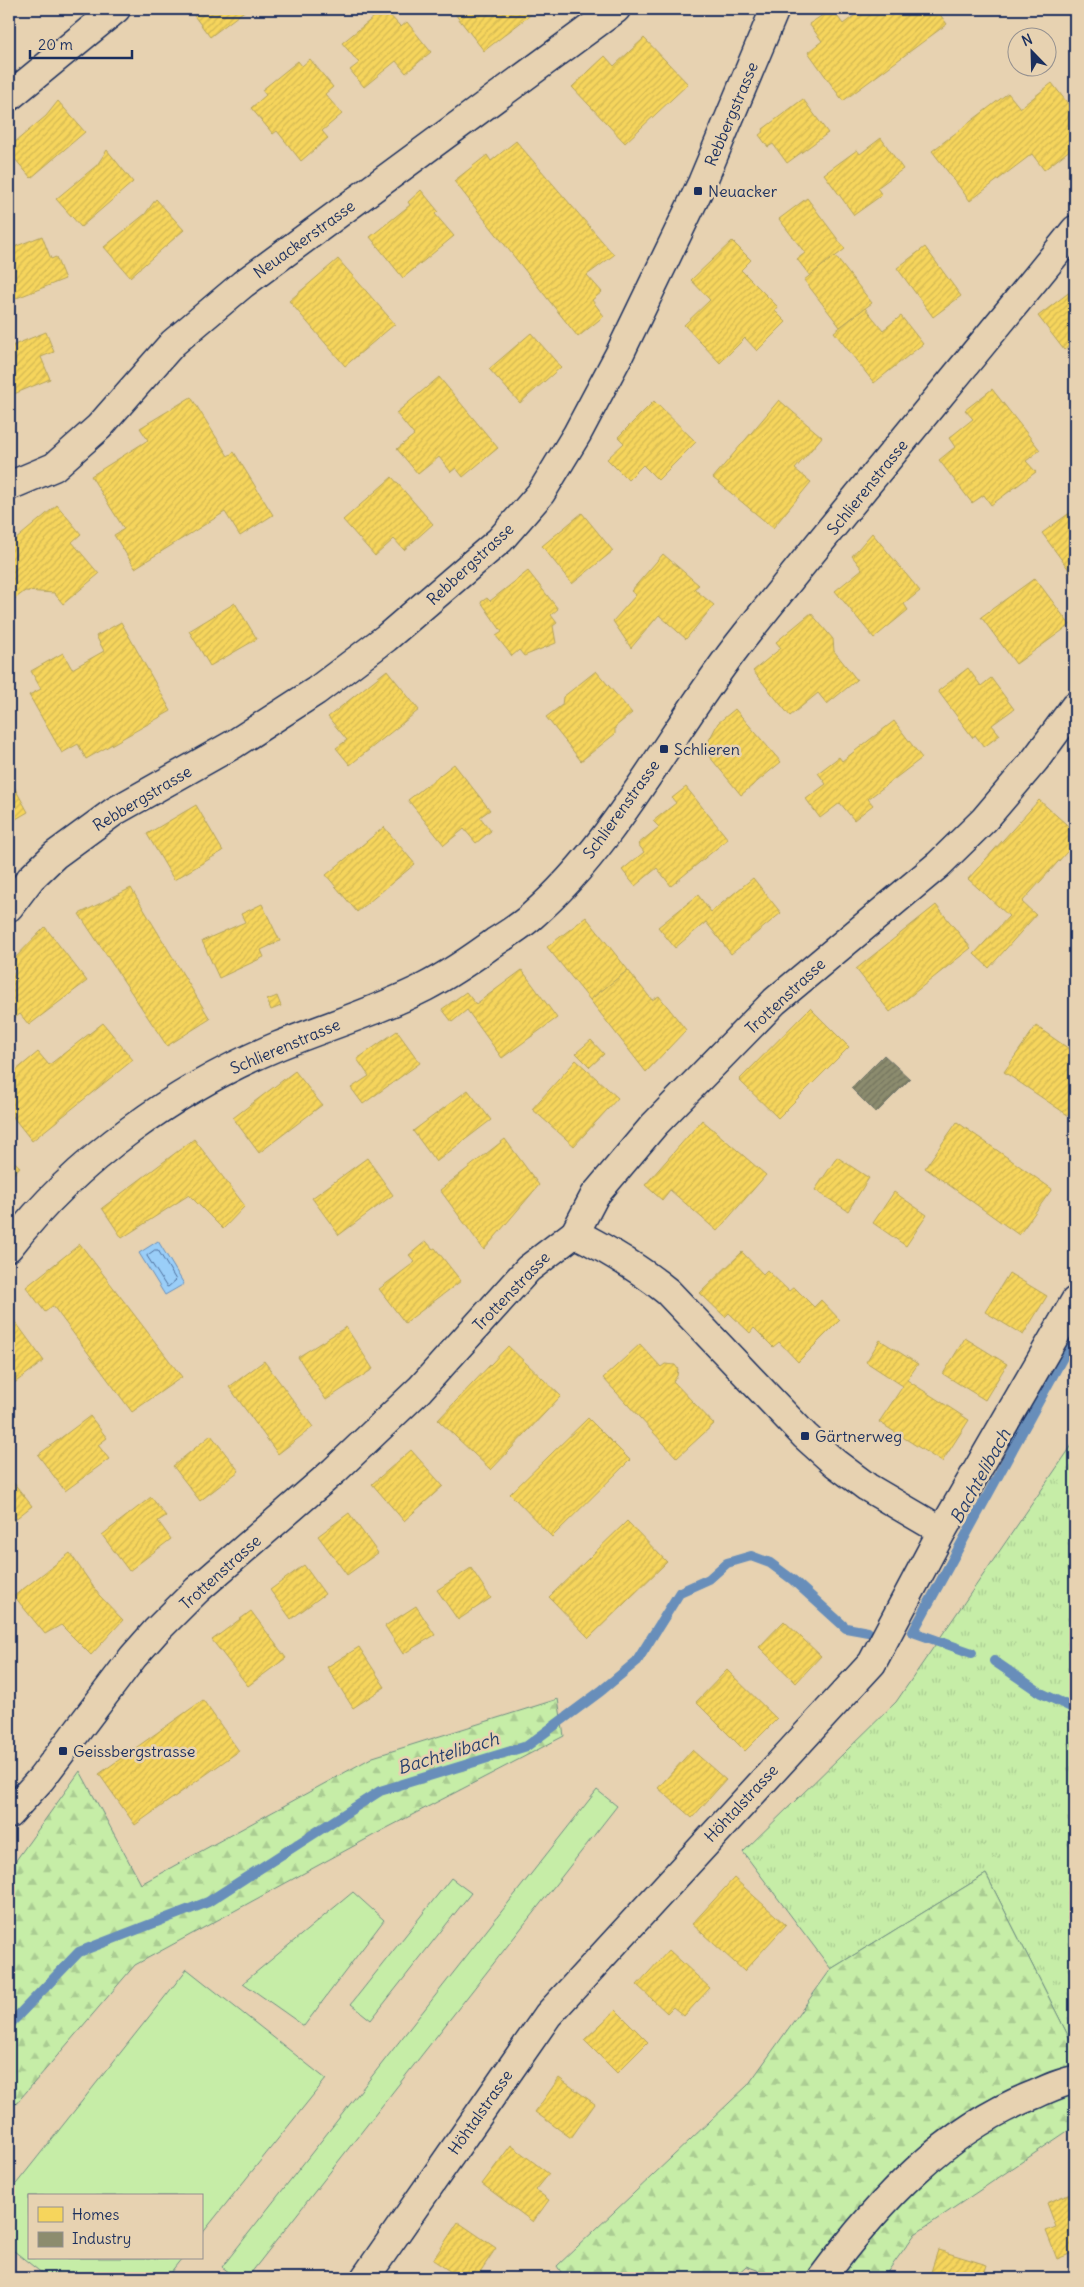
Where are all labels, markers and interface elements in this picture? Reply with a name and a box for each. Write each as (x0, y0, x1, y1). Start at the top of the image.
scale bar (30, 28, 132, 60)
north arrow (1006, 28, 1056, 78)
text: N (1019, 30, 1035, 50)
text: 20 m (38, 35, 73, 54)
street label: Rebbergstrasse (700, 59, 762, 169)
place label: Neuacker (708, 181, 778, 201)
marker: Neuacker (692, 185, 704, 197)
street label: Neuackerstrasse (249, 195, 359, 283)
street label: Schlierenstrasse (822, 435, 912, 539)
street label: Rebbergstrasse (422, 519, 518, 609)
place label: Schlieren (674, 739, 740, 759)
marker: Schlieren (658, 743, 670, 755)
street label: Schlierenstrasse (578, 756, 664, 862)
street label: Rebbergstrasse (89, 761, 195, 835)
street label: Trottenstrasse (741, 954, 829, 1038)
street label: Schlierenstrasse (227, 1014, 343, 1078)
street label: Trottenstrasse (468, 1247, 554, 1335)
water label: Bachtelibach (945, 1424, 1016, 1527)
place label: Gärtnerweg (815, 1426, 902, 1446)
marker: Gärtnerweg (799, 1430, 811, 1442)
street label: Trottenstrasse (175, 1530, 265, 1614)
water label: Bachtelibach (395, 1727, 502, 1779)
place label: Geissbergstrasse (73, 1741, 195, 1761)
marker: Geissbergstrasse (57, 1745, 69, 1757)
street label: Höhtalstrasse (700, 1760, 782, 1846)
street label: Höhtalstrasse (443, 2066, 517, 2158)
legend (28, 2194, 202, 2260)
text: Homes (72, 2205, 119, 2224)
text: Industry (72, 2229, 131, 2248)

